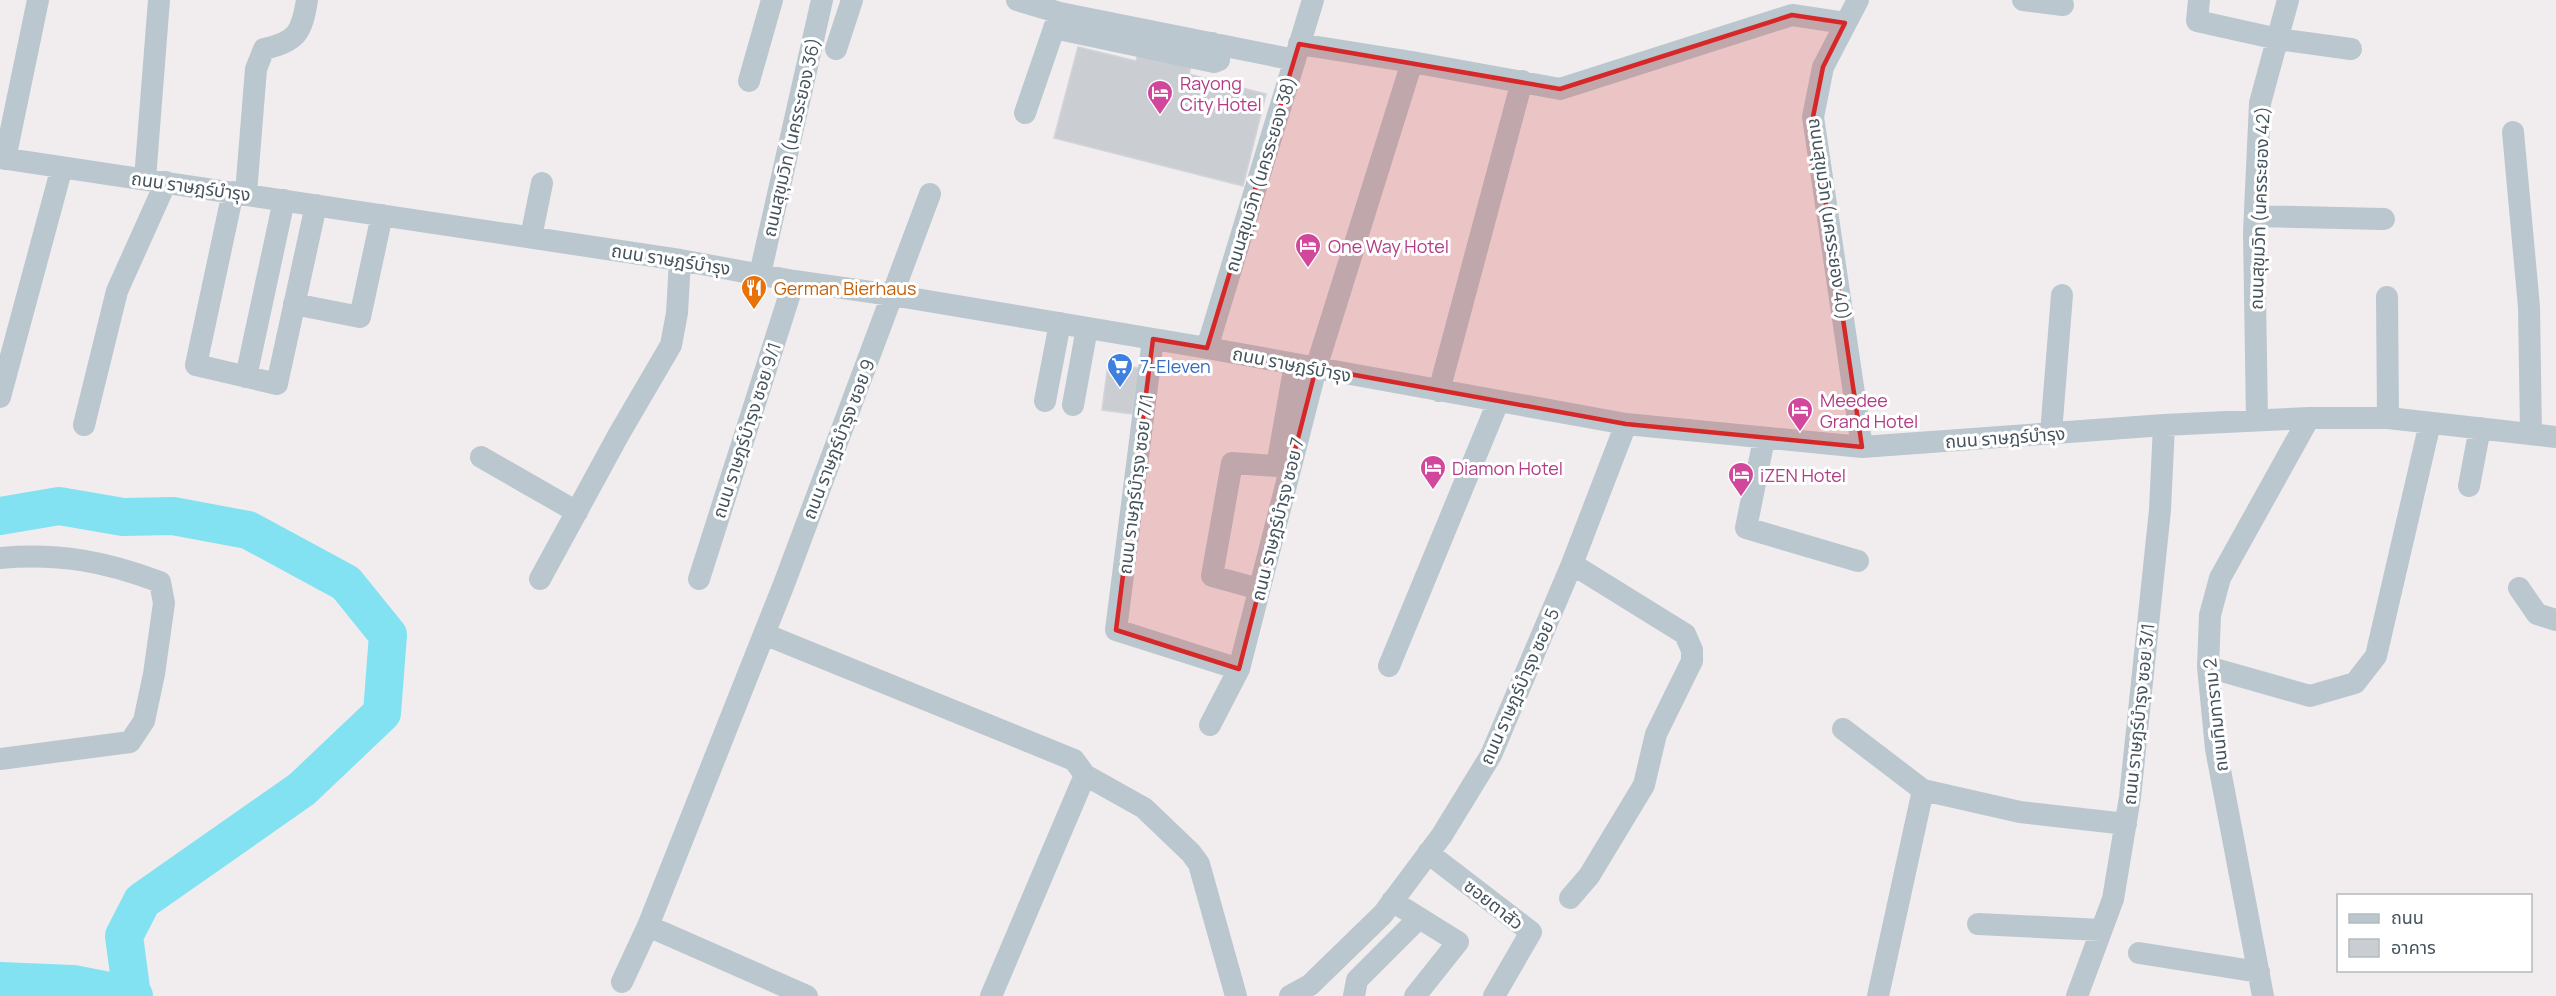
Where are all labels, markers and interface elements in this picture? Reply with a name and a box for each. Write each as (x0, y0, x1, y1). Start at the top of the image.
street label: ถนนสุขุมวิท (นครระยอง 36) (756, 35, 826, 239)
place label: Rayong City Hotel (1180, 71, 1262, 116)
street label: ถนนสุขุมวิท (นครระยอง 38) (1219, 73, 1301, 275)
hotel icon: Rayong City Hotel (1145, 78, 1175, 116)
street label: ถนนสุขุมวิท (นครระยอง 42) (2243, 106, 2275, 310)
street label: ถนนสุขุมวิท (นครระยอง 40) (1804, 116, 1856, 322)
street label: ถนน ราษฎร์บำรุง (130, 166, 252, 206)
hotel icon: One Way Hotel (1293, 231, 1323, 269)
place label: One Way Hotel (1328, 234, 1449, 258)
street label: ถนน ราษฎร์บำรุง (610, 238, 732, 280)
restaurant icon: German Bierhaus (739, 273, 769, 311)
place label: German Bierhaus (774, 276, 916, 300)
street label: ถนน ราษฎร์บำรุง ซอย 9/1 (706, 339, 786, 521)
street label: ถนน ราษฎร์บำรุง (1231, 341, 1353, 387)
supermarket icon: 7-Eleven (1105, 351, 1135, 389)
place label: 7-Eleven (1140, 354, 1211, 378)
street label: ถนน ราษฎร์บำรุง ซอย 9 (796, 355, 880, 523)
place label: Meedee Grand Hotel (1820, 388, 1918, 433)
street label: ถนน ราษฎร์บำรุง ซอย 7/1 (1112, 392, 1158, 576)
hotel icon: Meedee Grand Hotel (1785, 395, 1815, 433)
street label: ถนน ราษฎร์บำรุง (1944, 421, 2066, 453)
street label: ถนน ราษฎร์บำรุง ซอย 7 (1245, 435, 1309, 603)
hotel icon: Diamon Hotel (1418, 453, 1448, 491)
place label: Diamon Hotel (1452, 456, 1563, 480)
hotel icon: iZEN Hotel (1726, 460, 1756, 498)
place label: iZEN Hotel (1760, 463, 1846, 487)
street label: ถนน ราษฎร์บำรุง ซอย 5 (1474, 604, 1564, 768)
street label: ถนน ราษฎร์บำรุง ซอย 3/1 (2117, 622, 2159, 806)
street label: ถนนทิมทาราม 2 (2197, 657, 2233, 773)
street label: ซอยตาสัว (1459, 873, 1529, 935)
legend (2337, 894, 2532, 972)
text: ถนน (2391, 905, 2424, 929)
text: อาคาร (2391, 935, 2436, 959)

